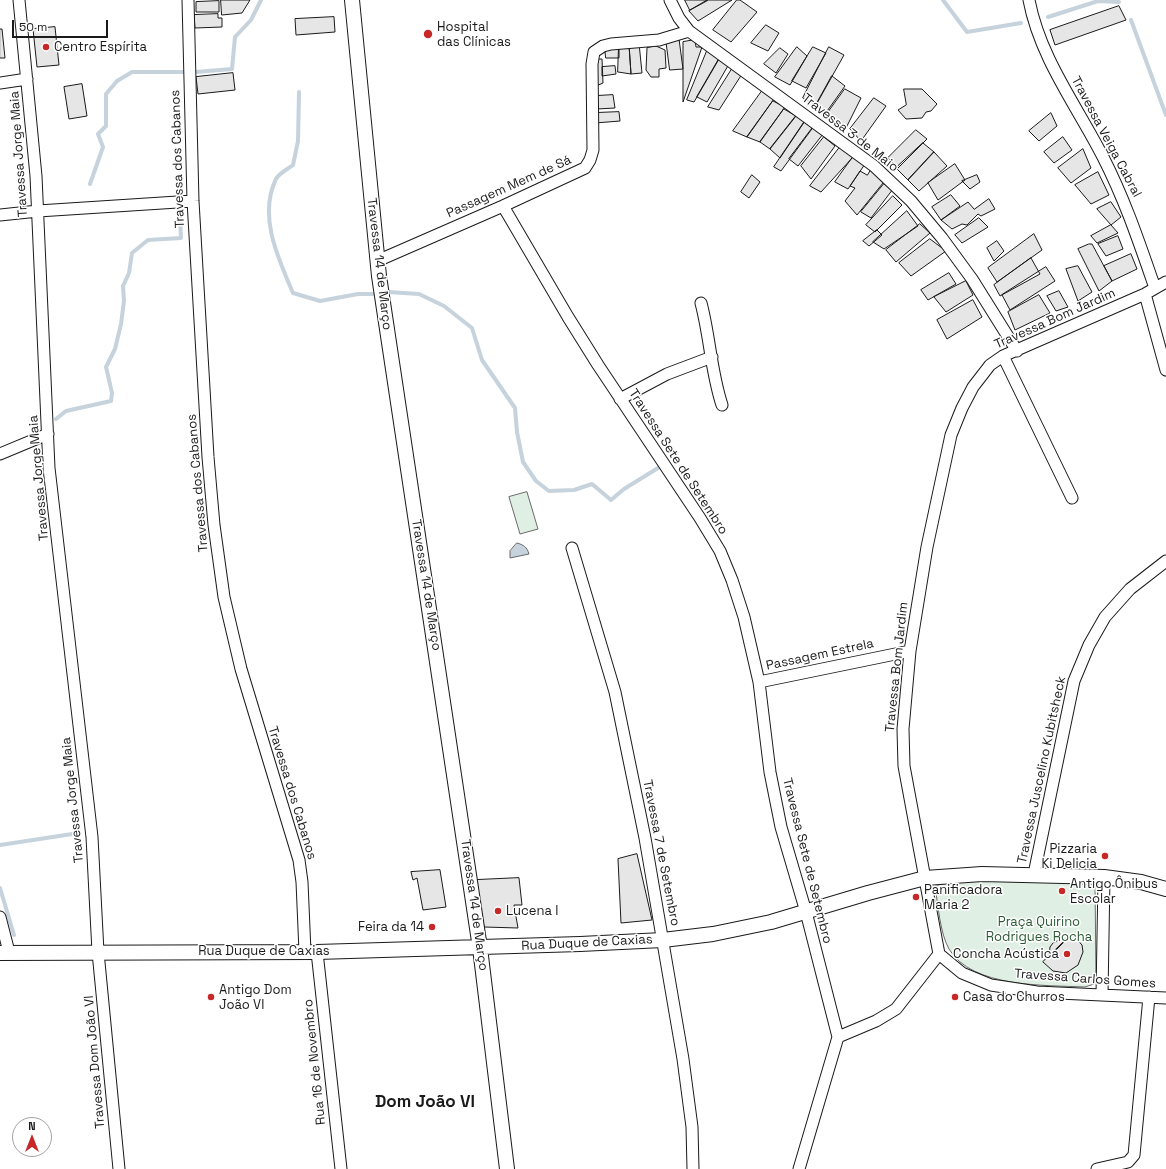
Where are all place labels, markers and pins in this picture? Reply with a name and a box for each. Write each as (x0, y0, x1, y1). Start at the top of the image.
place label: Hospital das Clínicas (437, 19, 511, 50)
marker: Hospital das Clínicas (422, 28, 434, 40)
place label: Centro Espírita (54, 39, 147, 55)
marker: Centro Espírita (41, 42, 51, 52)
place label: Pizzaria Ki Delicia (1041, 841, 1097, 872)
marker: Pizzaria Ki Delicia (1100, 851, 1110, 861)
place label: Antigo Ônibus Escolar (1070, 876, 1158, 907)
place label: Panificadora Maria 2 (924, 882, 1003, 913)
marker: Antigo Ônibus Escolar (1057, 886, 1067, 896)
marker: Panificadora Maria 2 (911, 892, 921, 902)
place label: Lucena I (506, 903, 558, 919)
marker: Lucena I (493, 906, 503, 916)
place label: Feira da 14 (358, 919, 424, 935)
marker: Feira da 14 (427, 922, 437, 932)
place label: Concha Acústica (953, 946, 1059, 962)
marker: Concha Acústica (1062, 949, 1072, 959)
place label: Antigo Dom João VI (219, 982, 292, 1013)
place label: Casa do Churros (963, 989, 1065, 1005)
marker: Antigo Dom João VI (206, 992, 216, 1002)
marker: Casa do Churros (950, 992, 960, 1002)

